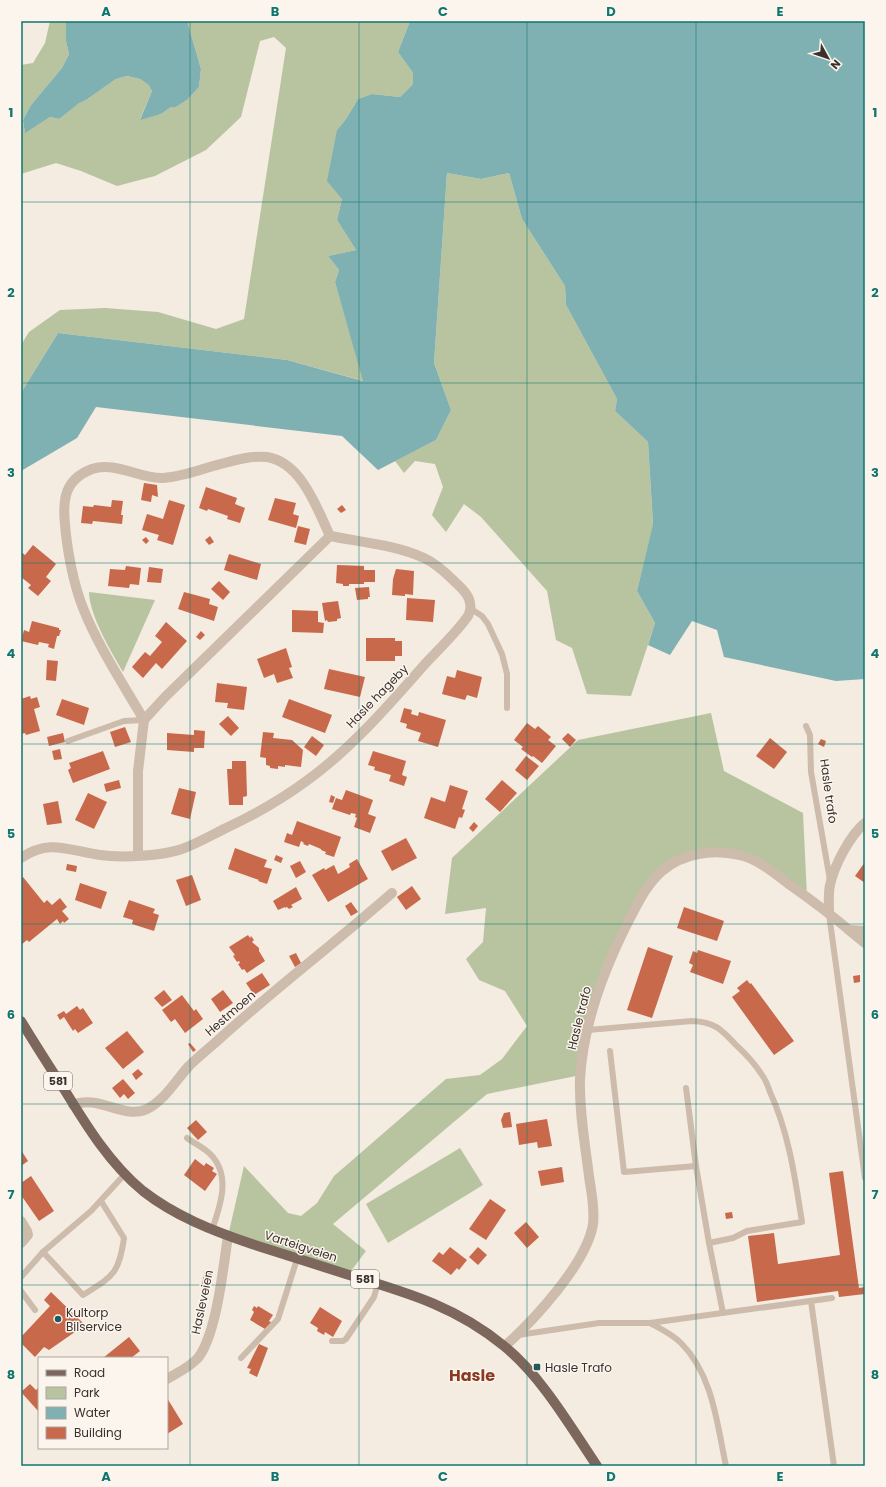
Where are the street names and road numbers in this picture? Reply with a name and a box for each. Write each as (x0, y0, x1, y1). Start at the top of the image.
street label: Hasle hageby (342, 660, 412, 732)
street label: Hasle trafo (816, 758, 842, 825)
street label: Hasle trafo (563, 984, 595, 1052)
street label: Hestmoen (201, 986, 259, 1040)
road number: 581 (44, 1072, 72, 1090)
street label: Varteigveien (262, 1226, 340, 1266)
street label: Hasleveien (187, 1268, 217, 1336)
road number: 581 (351, 1270, 379, 1288)

